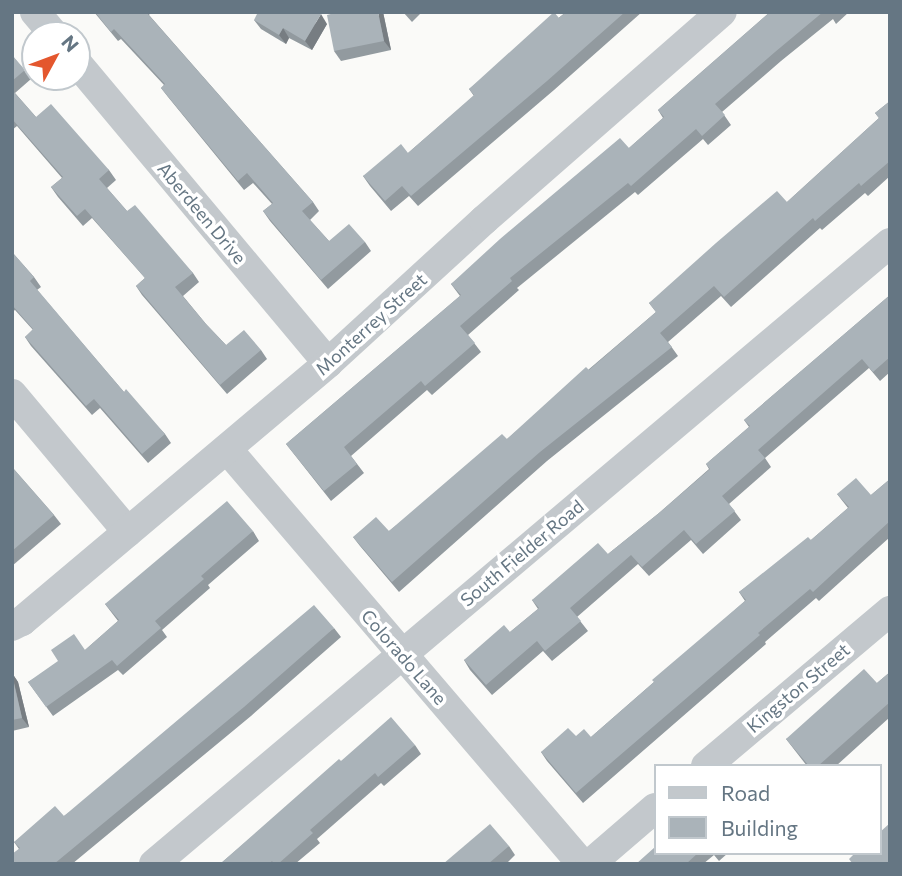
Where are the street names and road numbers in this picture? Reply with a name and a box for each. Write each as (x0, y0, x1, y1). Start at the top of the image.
street label: Aberdeen Drive (153, 158, 251, 268)
street label: Monterrey Street (311, 268, 431, 380)
street label: South Fielder Road (456, 495, 588, 611)
street label: Colorado Lane (357, 605, 451, 709)
street label: Kingston Street (742, 639, 854, 737)

